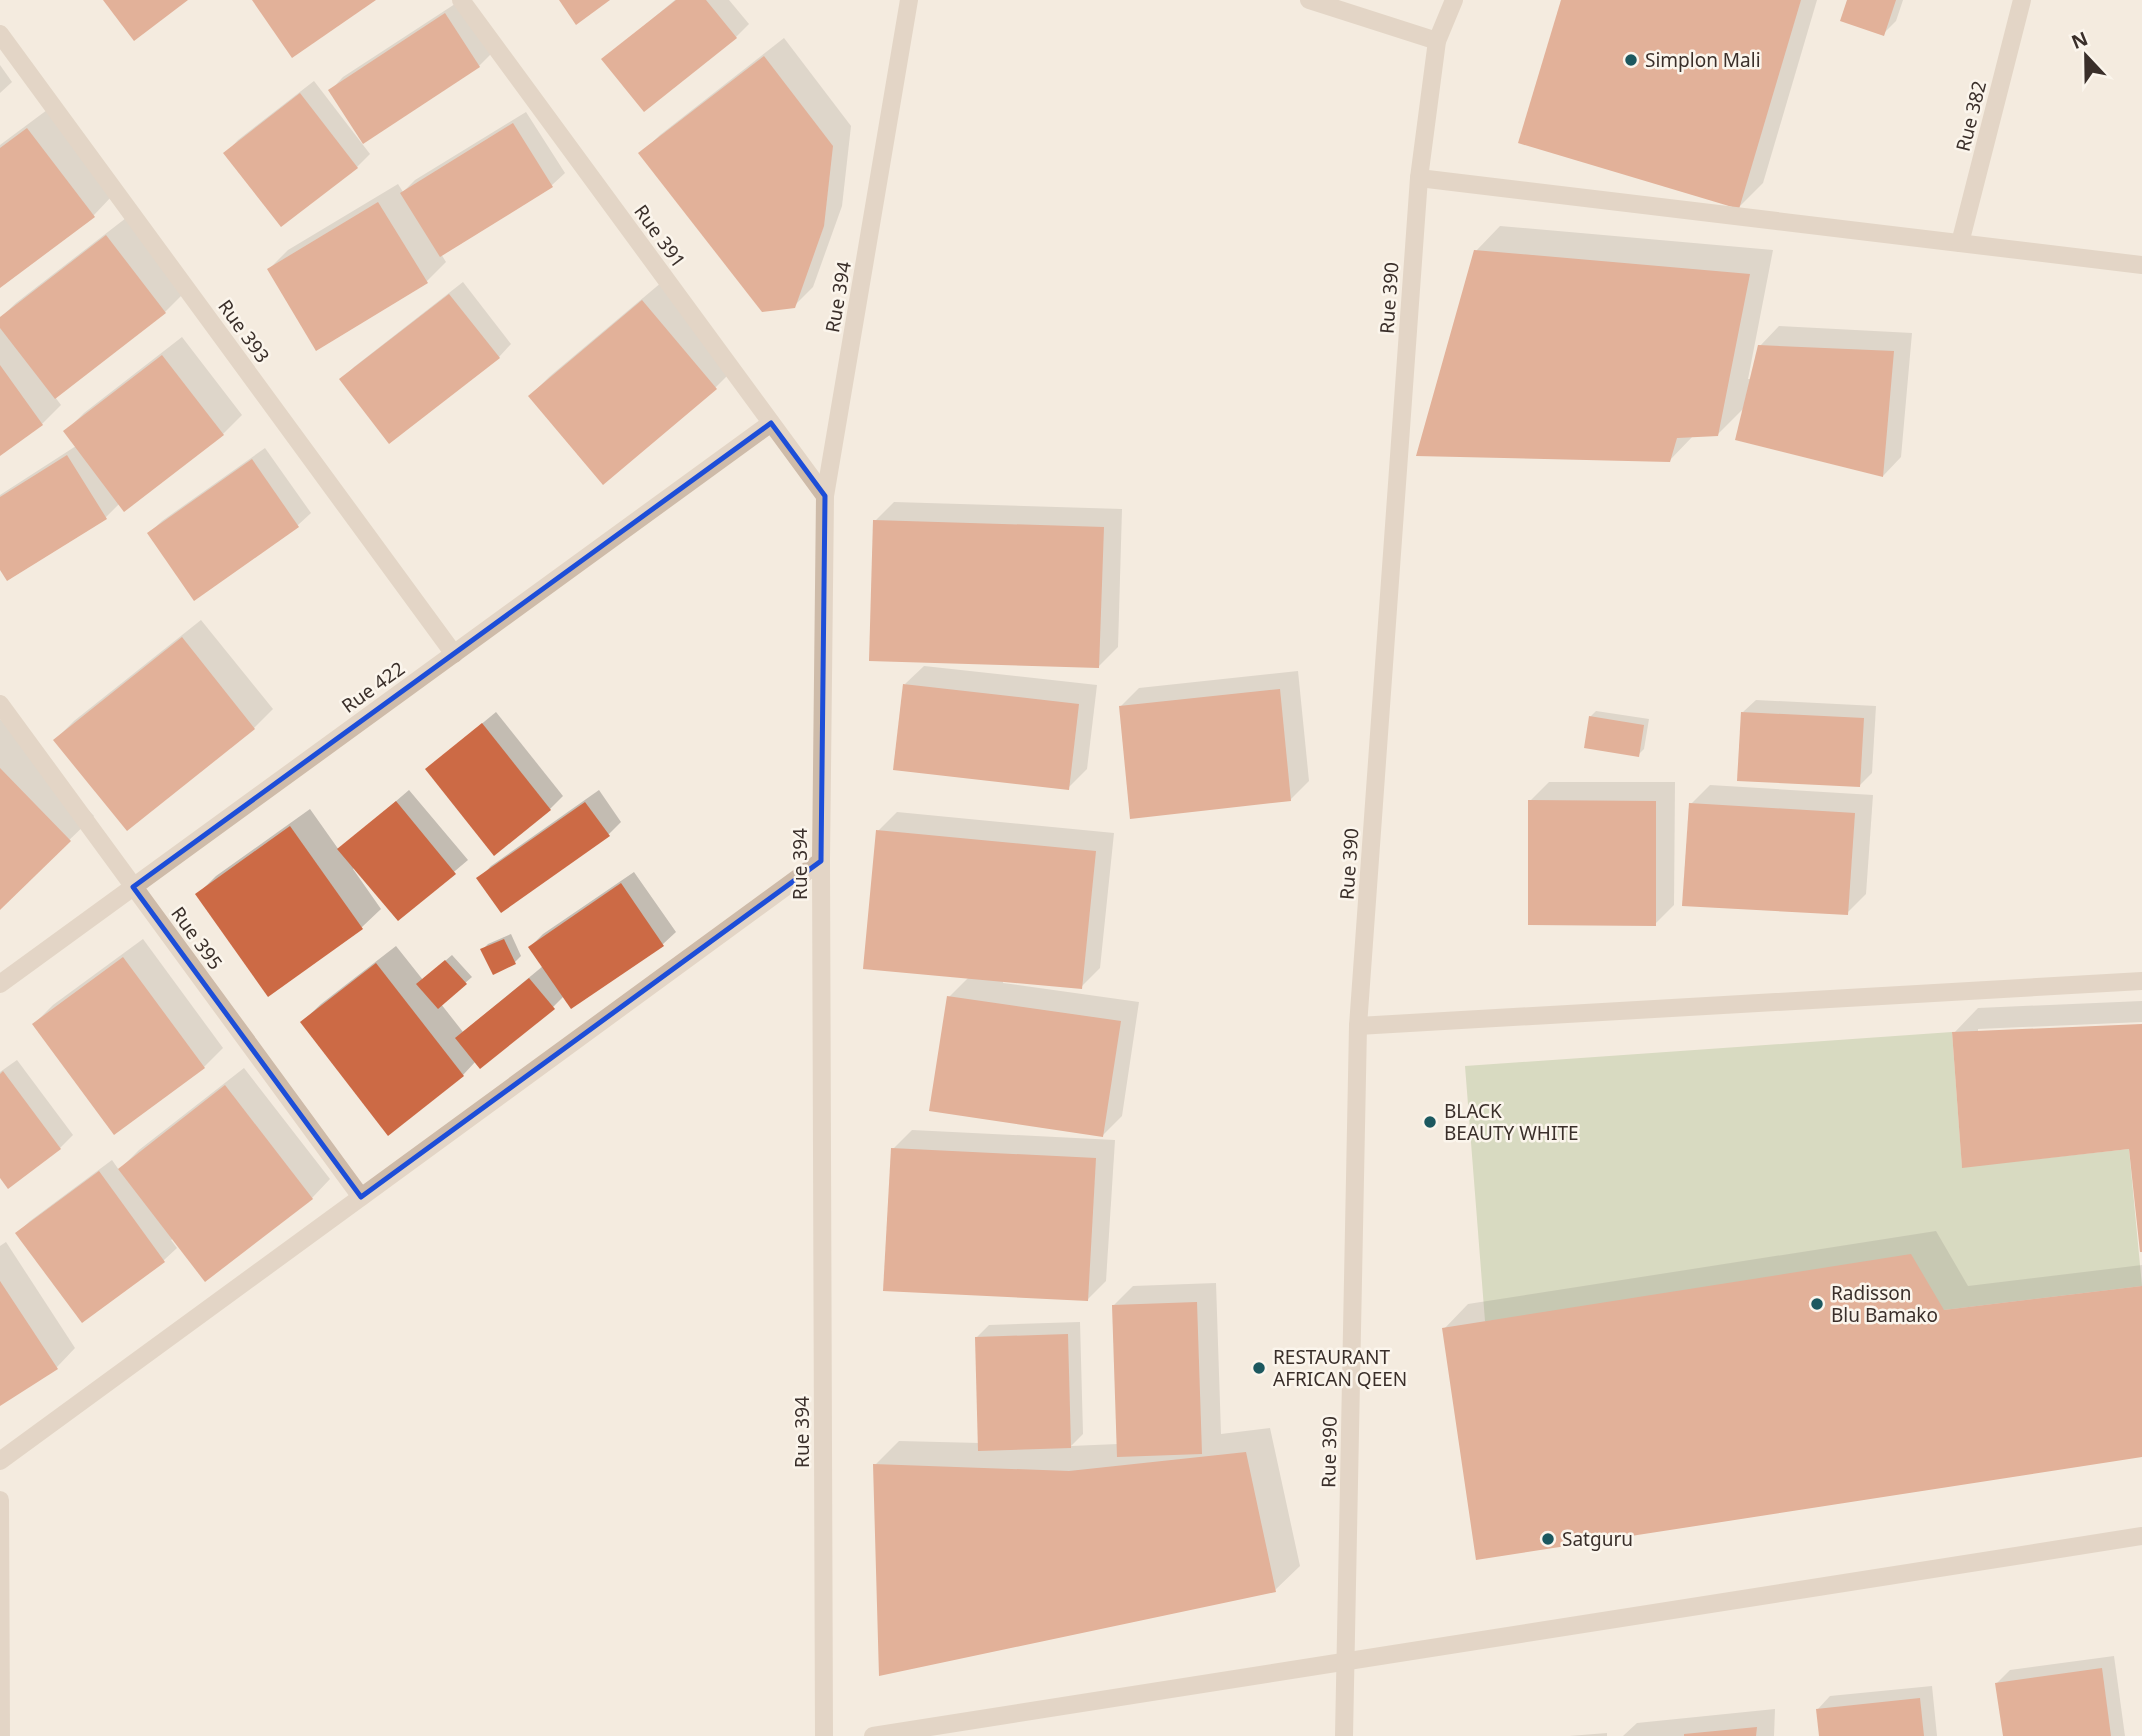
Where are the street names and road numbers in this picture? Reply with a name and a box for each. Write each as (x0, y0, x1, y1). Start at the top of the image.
street label: Rue 382 (1950, 78, 1992, 154)
street label: Rue 391 (628, 199, 692, 273)
street label: Rue 394 (819, 259, 857, 335)
street label: Rue 390 (1374, 261, 1404, 335)
street label: Rue 393 (212, 294, 276, 368)
street label: Rue 422 (336, 655, 410, 719)
street label: Rue 390 (1334, 827, 1364, 901)
street label: Rue 394 (787, 828, 813, 900)
street label: Rue 395 (165, 901, 229, 975)
street label: Rue 394 (789, 1396, 815, 1468)
street label: Rue 390 (1315, 1416, 1343, 1488)

